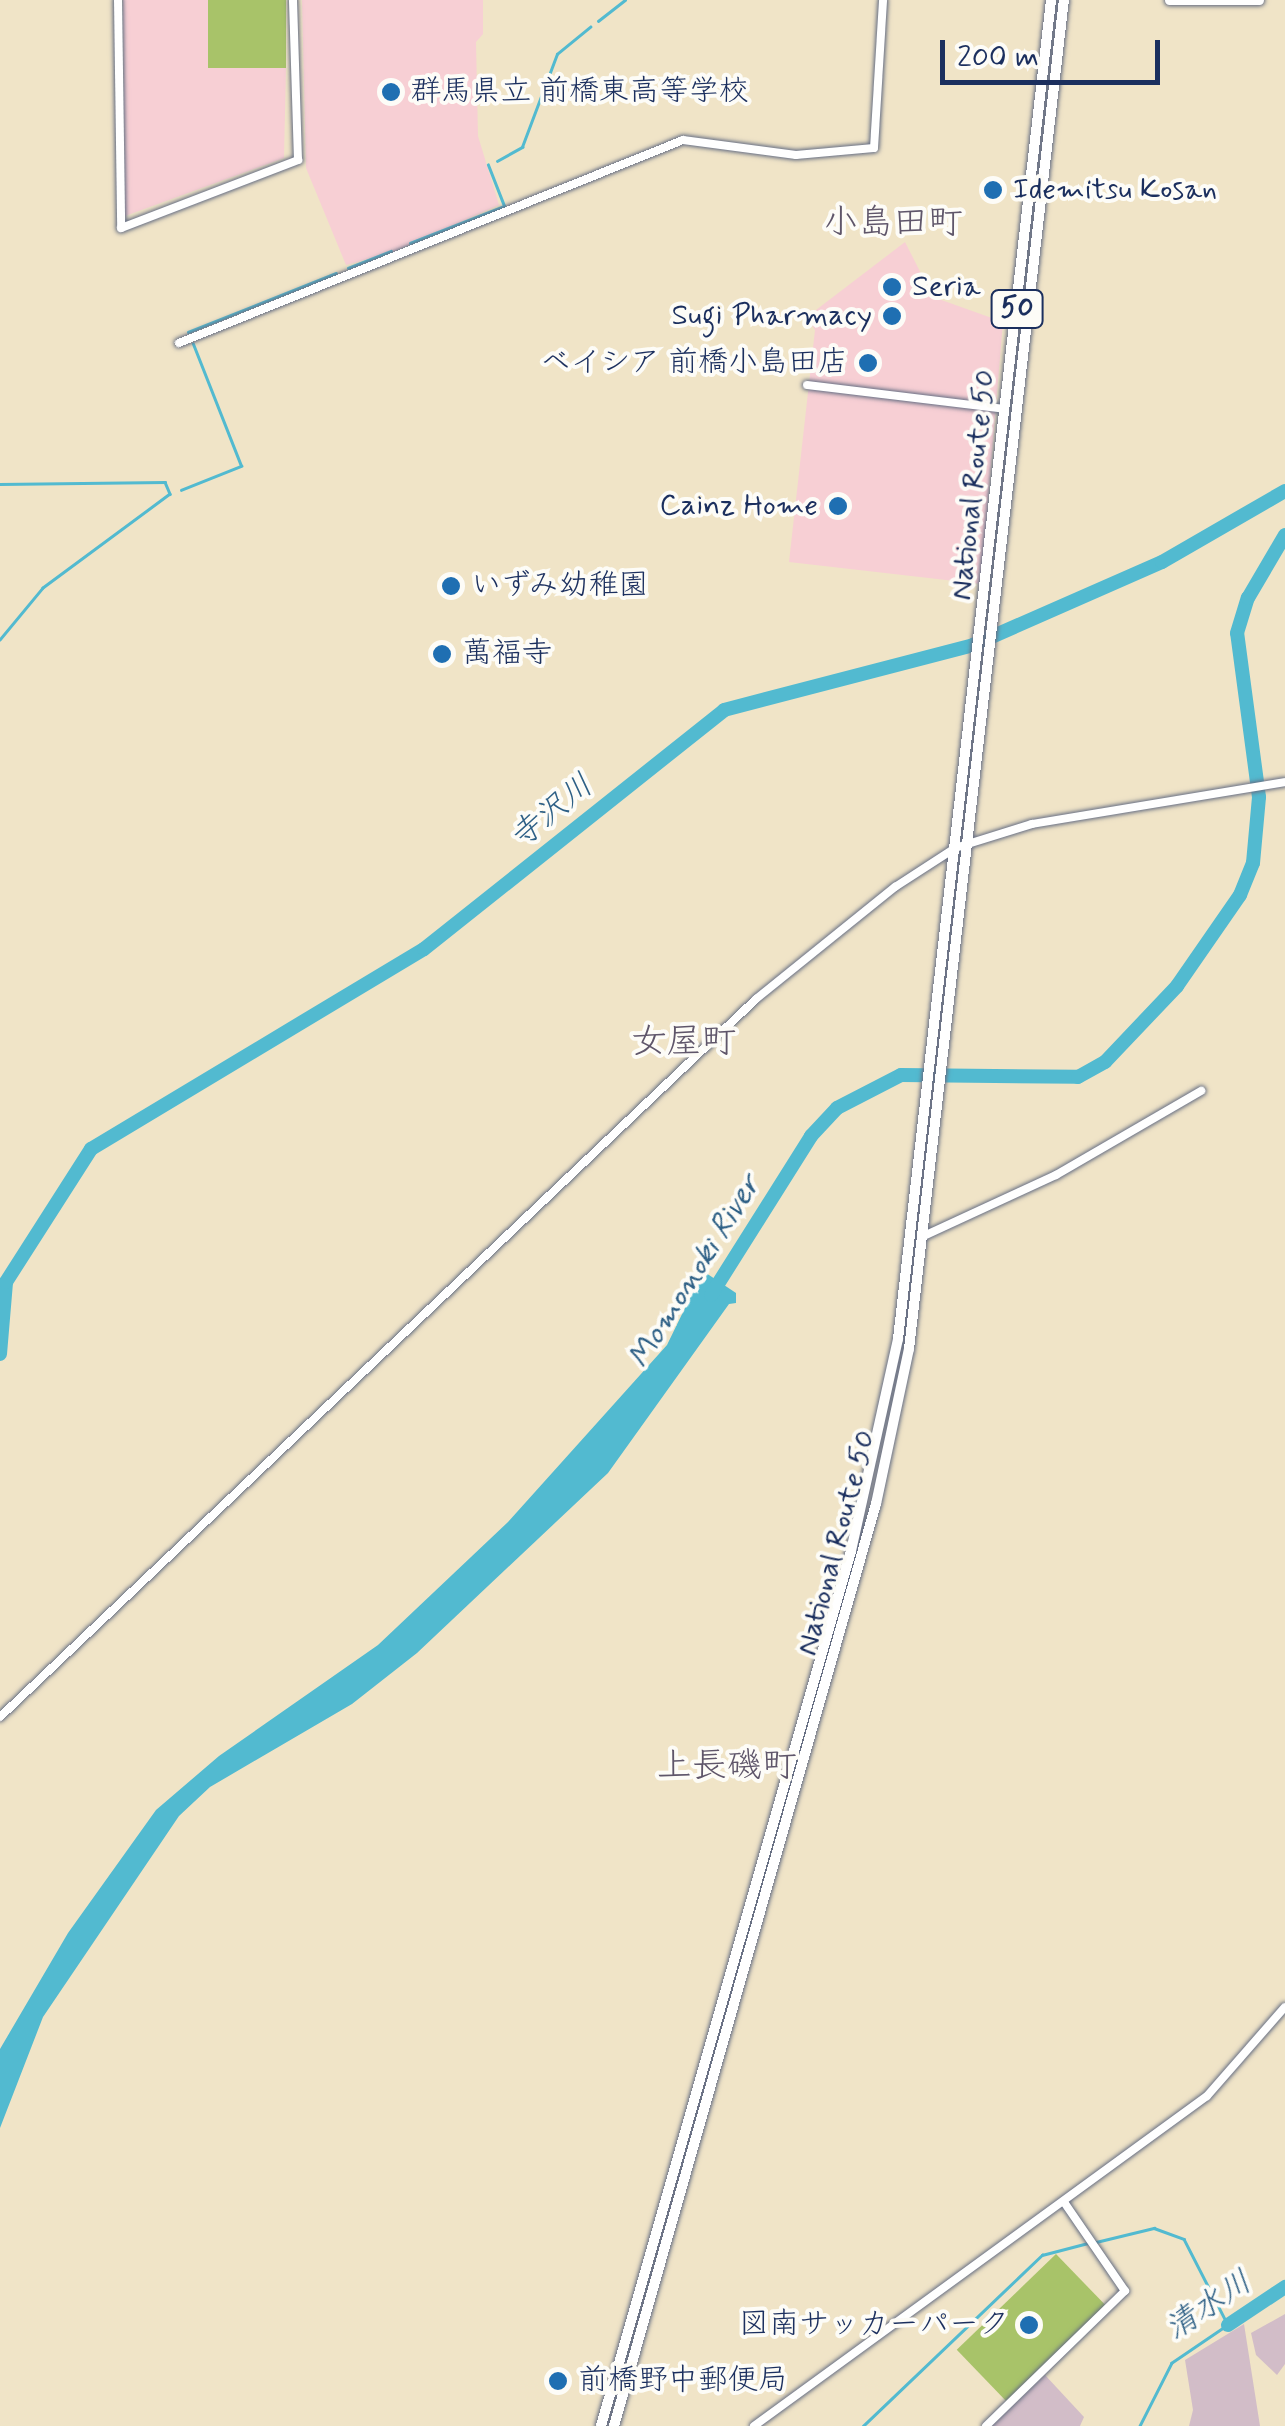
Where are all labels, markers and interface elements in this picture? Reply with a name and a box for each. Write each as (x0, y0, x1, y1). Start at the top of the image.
scale bar (945, 20, 1165, 82)
text: 200 m (957, 38, 1039, 77)
place label: 群馬県立 前橋東高等学校 (411, 74, 749, 110)
marker: 群馬県立 前橋東高等学校 (380, 81, 402, 103)
place label: Idemitsu Kosan (1013, 172, 1225, 208)
marker: Idemitsu Kosan (982, 179, 1004, 201)
district label: 小島田町 (823, 202, 963, 244)
place label: Seria (912, 269, 981, 305)
marker: Seria (881, 276, 903, 298)
road number: 50 (990, 286, 1044, 332)
place label: Sugi Pharmacy (684, 298, 872, 334)
marker: Sugi Pharmacy (881, 305, 903, 327)
place label: ベイシア 前橋小島田店 (540, 345, 848, 381)
marker: ベイシア 前橋小島田店 (857, 352, 879, 374)
street label: National Route 50 (945, 374, 1003, 596)
place label: Cainz Home (659, 488, 818, 524)
marker: Cainz Home (827, 495, 849, 517)
place label: いずみ幼稚園 (471, 568, 651, 604)
marker: いずみ幼稚園 (440, 575, 462, 597)
place label: 萬福寺 (462, 636, 552, 672)
marker: 萬福寺 (431, 643, 453, 665)
water label: 寺沢川 (503, 767, 601, 857)
district label: 女屋町 (632, 1021, 736, 1063)
water label: Momonoki River (619, 1167, 771, 1377)
street label: National Route 50 (791, 1432, 883, 1654)
district label: 上長磯町 (657, 1745, 797, 1787)
water label: 清水川 (1158, 2263, 1260, 2349)
place label: 図南サッカーパーク (739, 2307, 1009, 2343)
marker: 図南サッカーパーク (1018, 2314, 1040, 2336)
place label: 前橋野中郵便局 (578, 2363, 788, 2399)
marker: 前橋野中郵便局 (547, 2370, 569, 2392)

